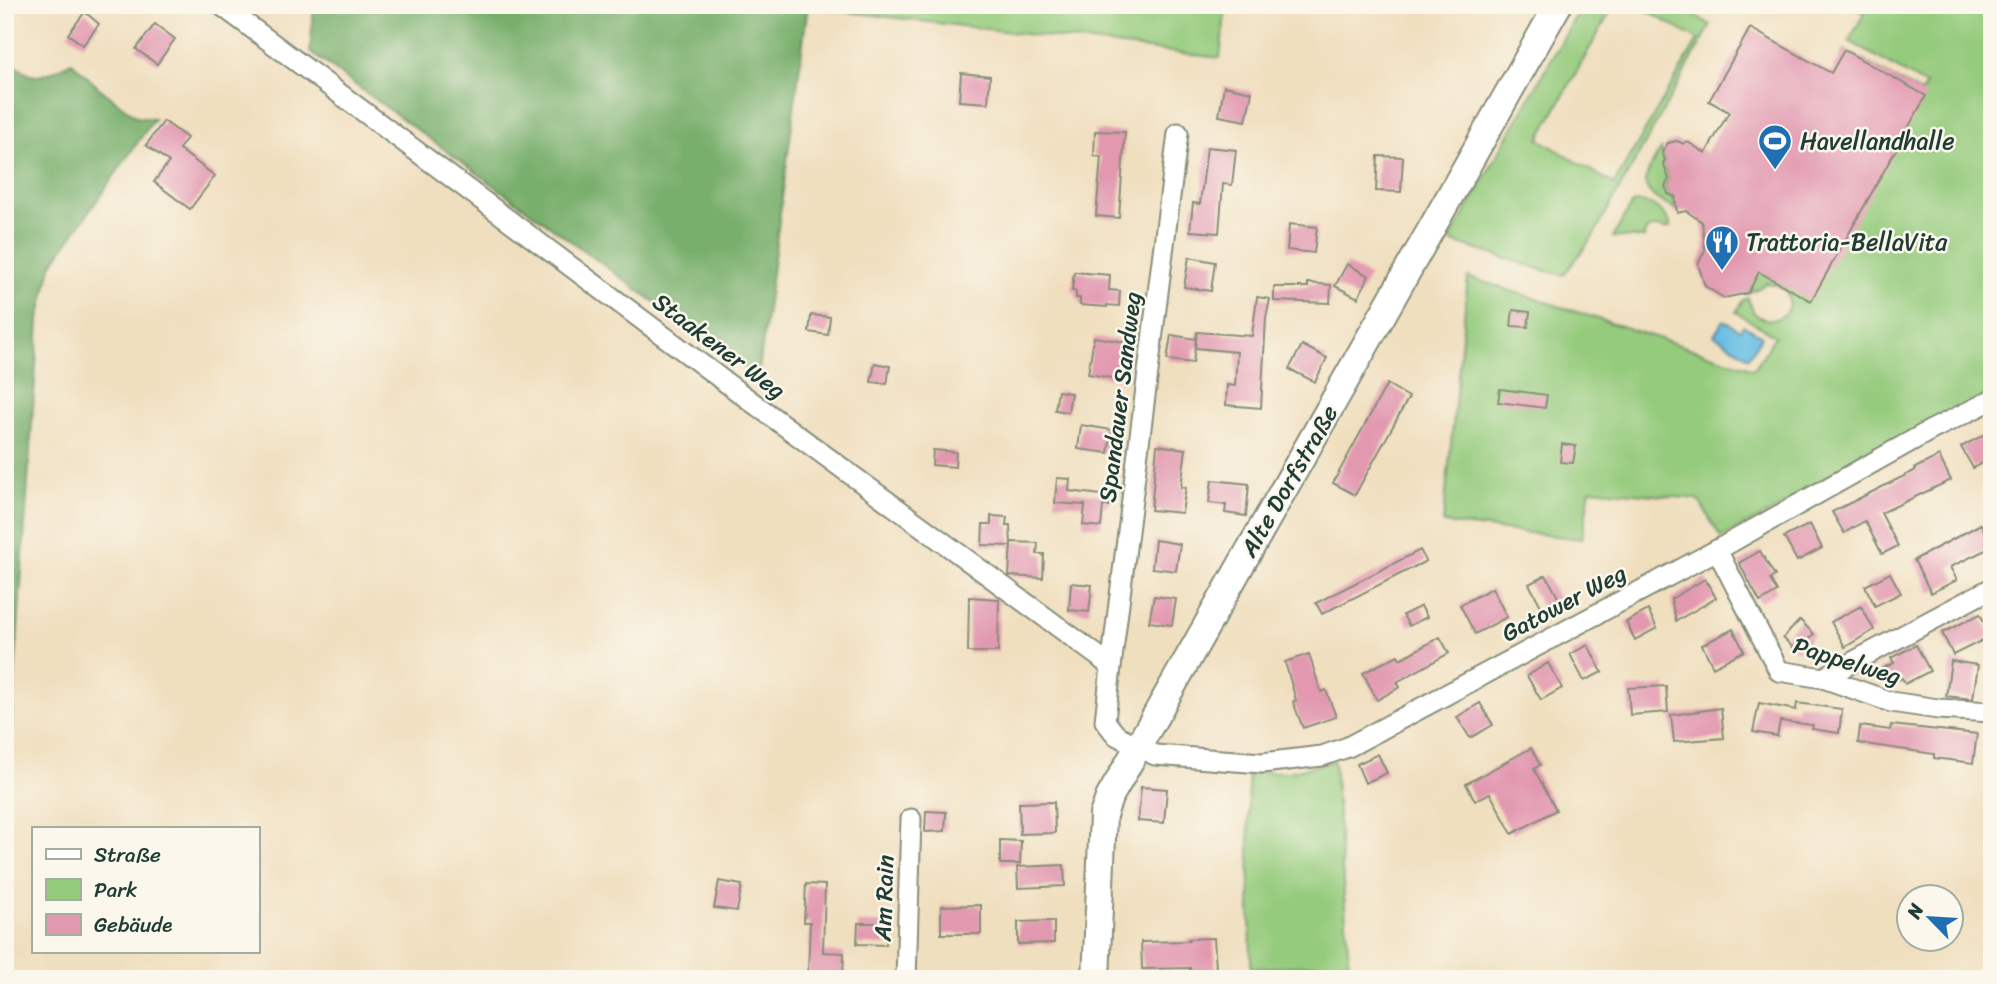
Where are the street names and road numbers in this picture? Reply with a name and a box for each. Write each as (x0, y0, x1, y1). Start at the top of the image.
street label: Staakener Weg (643, 282, 795, 410)
street label: Spandauer Sandweg (1086, 289, 1154, 505)
street label: Alte Dorfstraße (1228, 397, 1350, 566)
street label: Gatower Weg (1494, 552, 1634, 654)
street label: Pappelweg (1788, 625, 1906, 697)
street label: Am Rain (861, 854, 907, 943)

